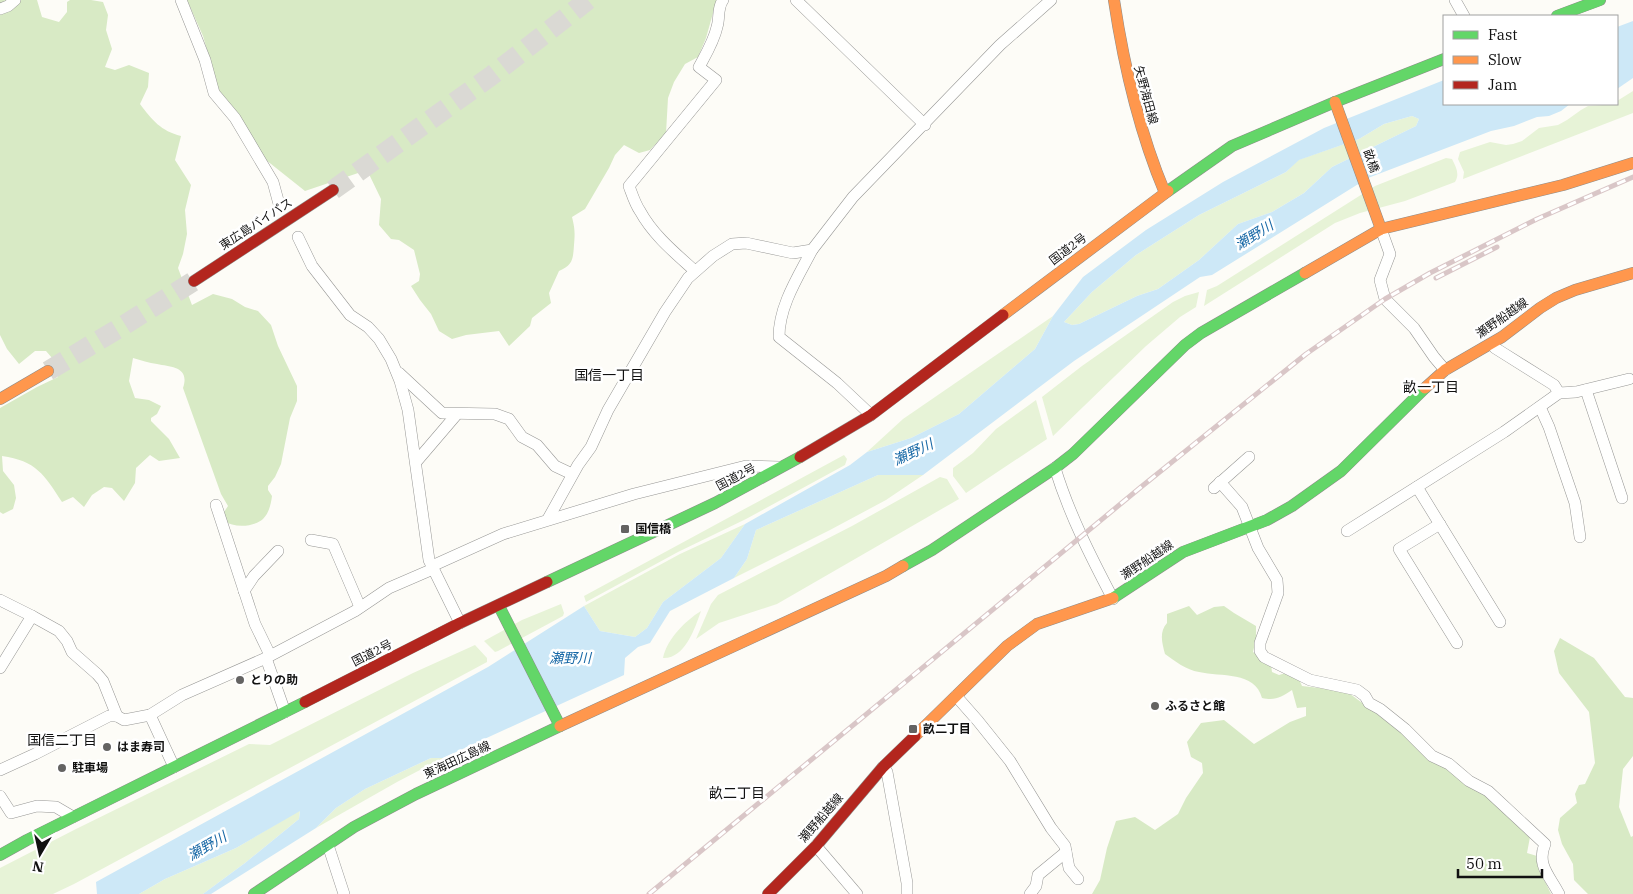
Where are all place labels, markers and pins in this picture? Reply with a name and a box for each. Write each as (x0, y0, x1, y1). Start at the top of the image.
place label: 国信橋 (635, 521, 672, 536)
marker: 国信橋 (619, 523, 631, 535)
place label: とりの助 (250, 672, 298, 687)
marker: とりの助 (234, 674, 246, 686)
place label: ふるさと館 (1165, 698, 1225, 713)
marker: ふるさと館 (1149, 700, 1161, 712)
place label: 畝二丁目 (923, 721, 971, 736)
marker: 畝二丁目 (907, 723, 919, 735)
place label: はま寿司 (117, 739, 165, 754)
marker: はま寿司 (101, 741, 113, 753)
place label: 駐車場 (72, 760, 108, 775)
marker: 駐車場 (56, 762, 68, 774)

